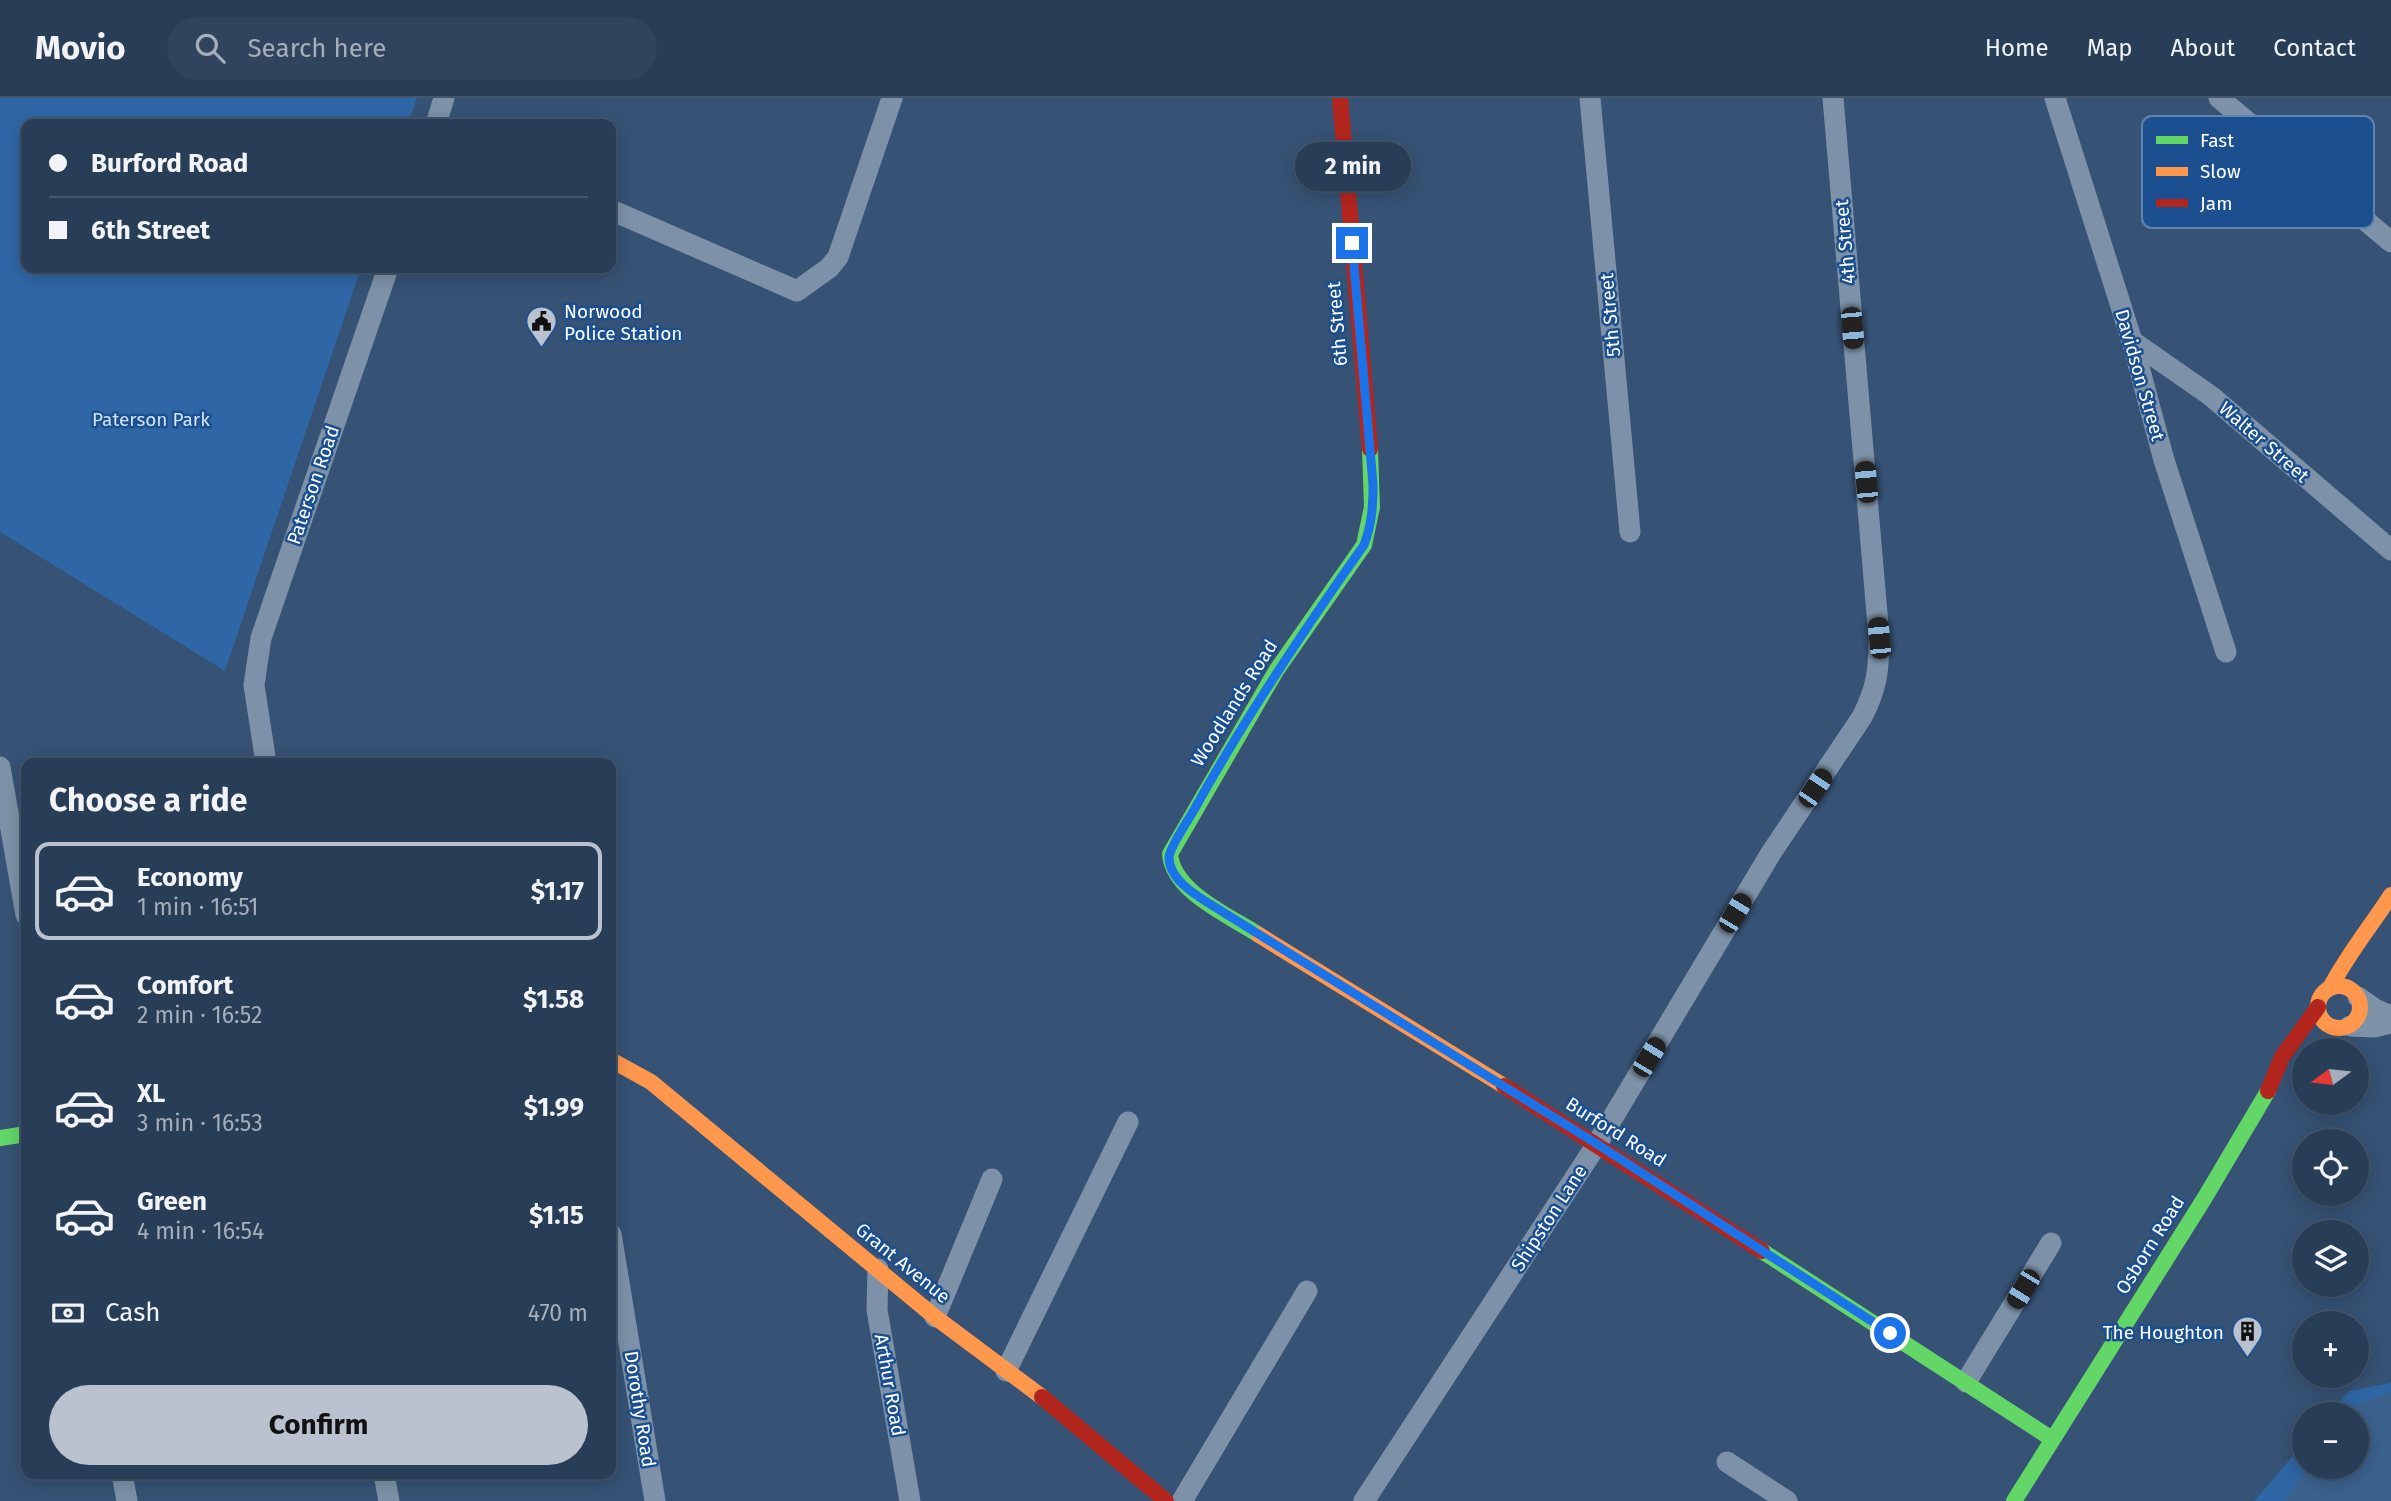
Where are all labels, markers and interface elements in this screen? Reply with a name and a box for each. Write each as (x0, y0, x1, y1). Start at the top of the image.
search box (167, 17, 657, 80)
text: Movio (35, 28, 125, 68)
icon: search (191, 29, 229, 67)
text: Search here (247, 33, 386, 64)
text: Home (1985, 34, 2049, 62)
text: Map (2087, 34, 2133, 62)
text: About (2171, 34, 2235, 62)
text: Contact (2273, 34, 2356, 62)
legend (2142, 116, 2374, 228)
text: Fast (2200, 129, 2234, 152)
callout: 2 min (1294, 142, 1410, 190)
text: Burford Road (91, 148, 248, 179)
text: 2 min (1325, 152, 1381, 180)
text: Slow (2200, 160, 2241, 183)
text: Jam (2200, 192, 2232, 215)
street label: 4th Street (1830, 199, 1860, 285)
text: 6th Street (91, 215, 210, 246)
route end (1336, 227, 1368, 259)
street label: 5th Street (1595, 272, 1625, 358)
street label: 6th Street (1322, 281, 1352, 367)
place label: Norwood Police Station (564, 300, 682, 345)
public building icon: Norwood Police Station (524, 305, 558, 349)
car (1840, 306, 1865, 350)
street label: Davidson Street (2110, 307, 2170, 444)
street label: Walter Street (2214, 397, 2314, 487)
park label: Paterson Park (92, 408, 210, 431)
street label: Paterson Road (282, 423, 344, 547)
car (1854, 460, 1879, 504)
car (1867, 616, 1892, 660)
street label: Woodlands Road (1186, 635, 1282, 771)
car (1795, 765, 1836, 811)
text: Choose a ride (49, 781, 247, 819)
icon: car (53, 860, 116, 923)
text: Economy (137, 862, 243, 893)
text: $1.17 (531, 876, 584, 907)
car (1716, 890, 1755, 936)
text: 1 min · 16:51 (137, 893, 259, 921)
icon: car (53, 968, 116, 1031)
text: Comfort (137, 970, 233, 1001)
text: $1.58 (523, 984, 584, 1015)
text: 2 min · 16:52 (137, 1001, 262, 1029)
car (1630, 1034, 1669, 1080)
north arrow (2292, 1038, 2370, 1115)
map controls (2292, 1038, 2369, 1479)
icon: car (53, 1076, 116, 1139)
text: XL (137, 1078, 165, 1109)
text: $1.99 (524, 1092, 584, 1123)
street label: Burford Road (1561, 1092, 1671, 1172)
text: 3 min · 16:53 (137, 1109, 263, 1137)
button: locate (2292, 1129, 2369, 1206)
street label: Shipston Lane (1506, 1161, 1592, 1275)
icon: car (53, 1184, 116, 1247)
text: Green (137, 1186, 207, 1217)
street label: Osborn Road (2111, 1192, 2189, 1298)
text: $1.15 (529, 1200, 584, 1231)
text: 4 min · 16:54 (137, 1217, 264, 1245)
street label: Grant Avenue (851, 1218, 955, 1308)
button: layers (2292, 1220, 2369, 1297)
car (2004, 1266, 2043, 1312)
icon: cash (49, 1294, 87, 1332)
text: Cash (105, 1297, 161, 1328)
text: 470 m (528, 1299, 588, 1327)
button: + (2292, 1311, 2369, 1388)
building icon: The Houghton (2230, 1315, 2264, 1359)
route start (1874, 1317, 1906, 1349)
place label: The Houghton (2103, 1321, 2224, 1344)
street label: Arthur Road (870, 1332, 910, 1438)
street label: Dorothy Road (619, 1349, 661, 1469)
button: Confirm (49, 1385, 588, 1465)
button: − (2292, 1402, 2369, 1479)

